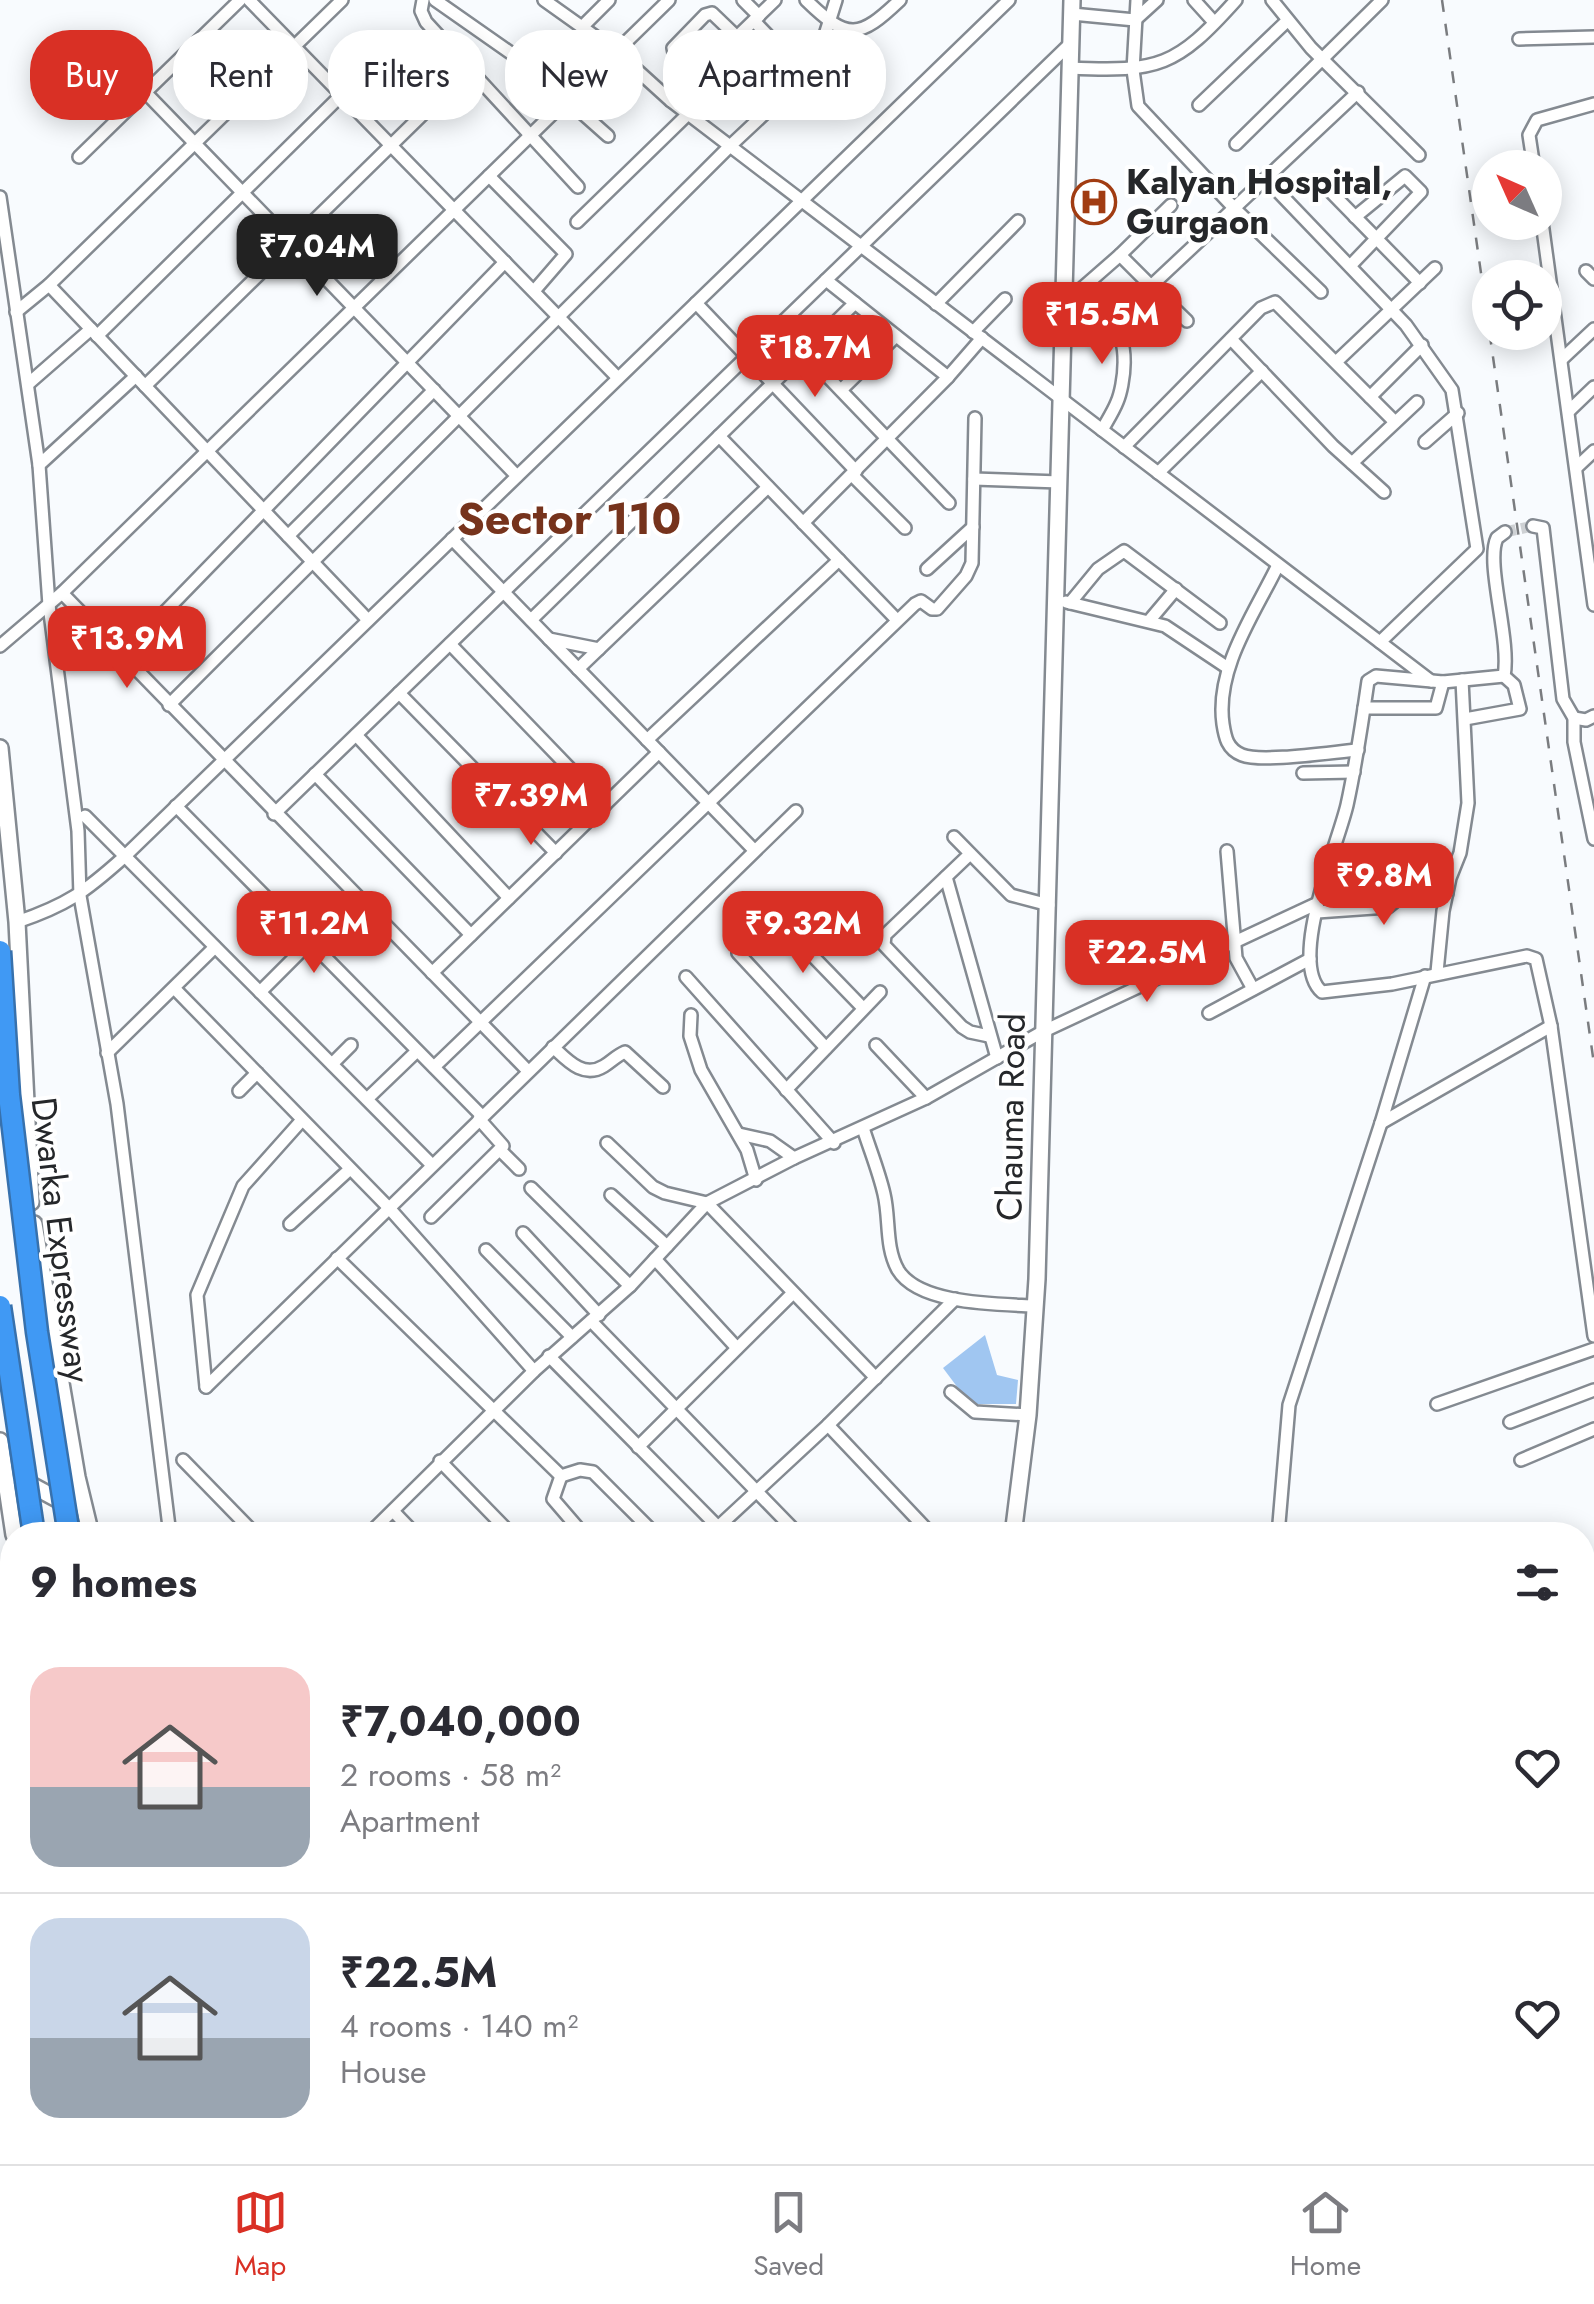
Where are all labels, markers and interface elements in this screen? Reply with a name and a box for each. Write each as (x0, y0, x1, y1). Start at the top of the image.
chip: Buy (30, 30, 153, 120)
chip: Rent (173, 30, 308, 120)
chip: Filters (328, 30, 485, 120)
chip: New (505, 30, 643, 120)
chip: Apartment (663, 30, 886, 120)
north arrow (1472, 150, 1562, 240)
map controls (1472, 150, 1562, 350)
place label: Kalyan Hospital, Gurgaon (1126, 157, 1393, 247)
hospital icon: Kalyan Hospital, Gurgaon (1071, 179, 1117, 225)
pin: ₹7.04M (236, 214, 398, 299)
text: ₹7.04M (259, 223, 375, 269)
button: locate (1472, 260, 1562, 350)
pin: ₹15.5M (1021, 282, 1183, 367)
text: ₹15.5M (1045, 291, 1159, 337)
pin: ₹18.7M (734, 315, 896, 400)
text: ₹18.7M (759, 324, 871, 370)
district label: Sector 110 (457, 486, 681, 551)
pin: ₹13.9M (46, 606, 208, 691)
text: ₹13.9M (70, 615, 184, 661)
pin: ₹7.39M (450, 763, 612, 848)
text: ₹7.39M (474, 772, 588, 818)
pin: ₹9.8M (1314, 843, 1454, 928)
text: ₹9.8M (1336, 852, 1432, 898)
pin: ₹11.2M (233, 891, 395, 976)
pin: ₹9.32M (722, 891, 884, 976)
text: ₹11.2M (259, 900, 369, 946)
text: ₹9.32M (744, 900, 862, 946)
pin: ₹22.5M (1066, 920, 1228, 1005)
text: ₹22.5M (1087, 929, 1207, 975)
street label: Chauma Road (984, 1013, 1038, 1221)
street label: Dwarka Expressway (19, 1095, 103, 1386)
text: 9 homes (30, 1552, 197, 1613)
icon: filters (1510, 1555, 1565, 1610)
text: ₹7,040,000 (340, 1691, 581, 1752)
icon: home (110, 1707, 230, 1827)
icon: heart (1510, 1740, 1565, 1795)
text: 2 rooms · 58 m² (340, 1752, 561, 1798)
text: Apartment (340, 1798, 479, 1844)
text: ₹22.5M (340, 1942, 497, 2003)
icon: home (110, 1958, 230, 2078)
icon: heart (1510, 1991, 1565, 2046)
text: 4 rooms · 140 m² (340, 2003, 578, 2049)
text: House (340, 2049, 427, 2095)
tab: Map (233, 2185, 288, 2286)
tab: Saved (753, 2185, 824, 2286)
tab: Home (1290, 2185, 1361, 2286)

